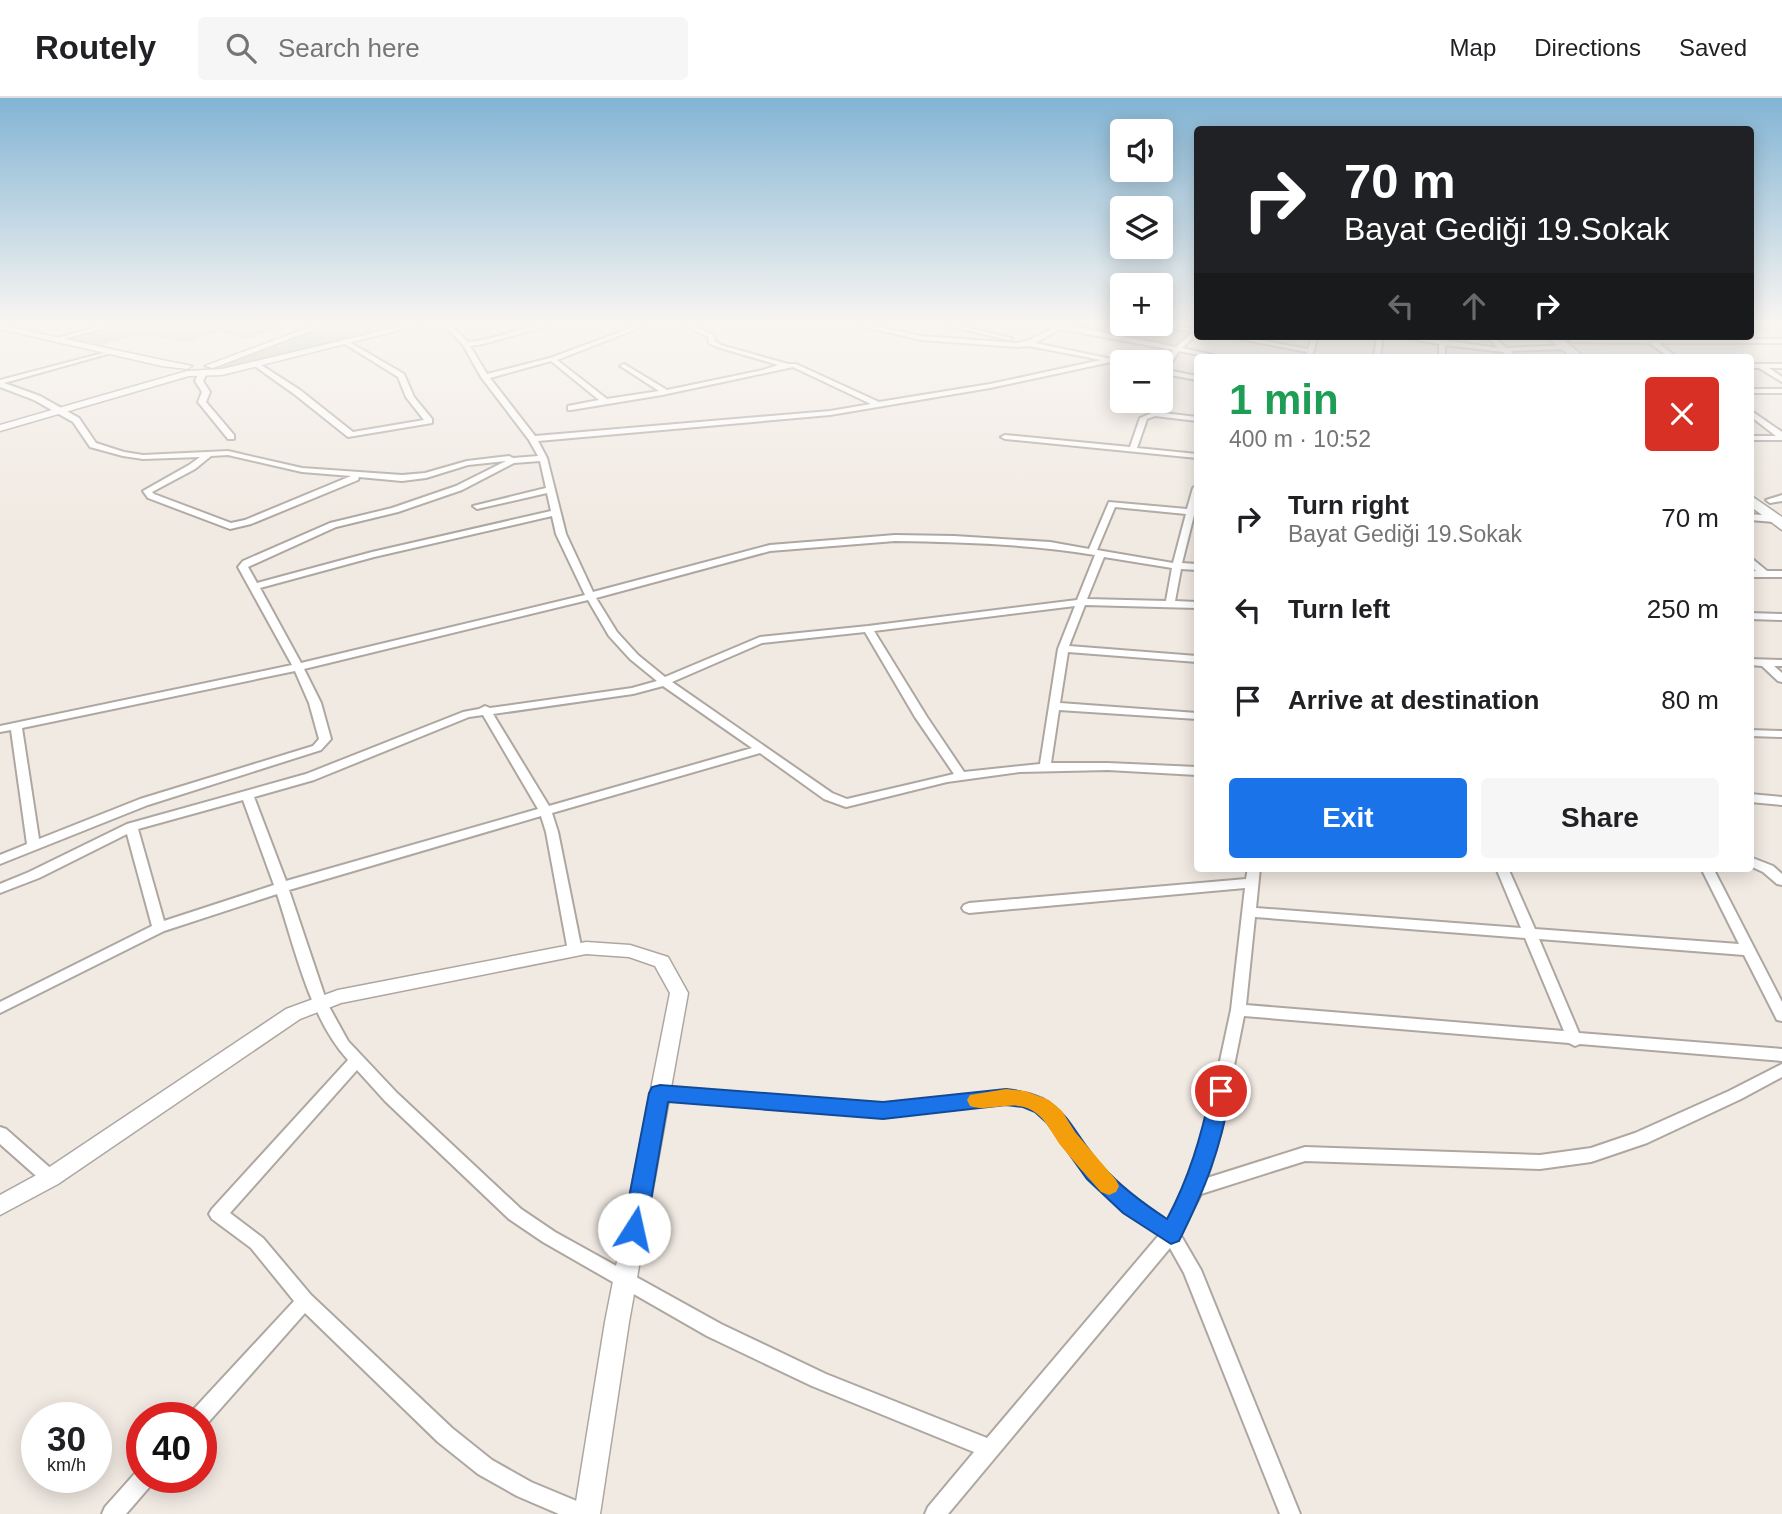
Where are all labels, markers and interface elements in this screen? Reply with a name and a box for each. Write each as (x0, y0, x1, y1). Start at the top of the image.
search box (198, 17, 688, 80)
text: Routely (35, 29, 156, 66)
icon: search (222, 29, 260, 67)
text: Search here (278, 33, 420, 63)
text: Map (1450, 34, 1496, 61)
text: Directions (1534, 34, 1641, 61)
text: Saved (1679, 34, 1747, 61)
map controls (1110, 119, 1173, 413)
button: sound (1110, 119, 1173, 182)
icon: right (1229, 154, 1320, 245)
text: 70 m (1344, 154, 1456, 208)
button: layers (1110, 196, 1173, 259)
text: Bayat Gediği 19.Sokak (1344, 211, 1670, 247)
button: + (1110, 273, 1173, 336)
icon: left (1382, 287, 1420, 325)
icon: ahead (1455, 287, 1493, 325)
icon: right (1528, 287, 1566, 325)
button: − (1110, 350, 1173, 413)
text: 1 min (1229, 376, 1339, 423)
button: close (1645, 377, 1719, 451)
text: 400 m · 10:52 (1229, 426, 1371, 452)
text: Turn right (1288, 490, 1409, 520)
icon: right (1229, 500, 1267, 538)
text: 70 m (1661, 503, 1719, 533)
text: Bayat Gediği 19.Sokak (1288, 521, 1522, 547)
icon: left (1229, 591, 1267, 629)
text: Turn left (1288, 594, 1390, 624)
text: 250 m (1647, 594, 1719, 624)
icon: arrive (1229, 682, 1267, 720)
text: Arrive at destination (1288, 685, 1539, 715)
text: 80 m (1661, 685, 1719, 715)
button: Exit (1229, 778, 1467, 858)
button: Share (1481, 778, 1719, 858)
pin (1191, 1061, 1251, 1121)
icon: arrive (1202, 1072, 1240, 1110)
position arrow (597, 1192, 671, 1266)
speed limit sign: 40 (126, 1402, 217, 1493)
text: 30 (47, 1419, 86, 1458)
text: km/h (47, 1455, 86, 1475)

